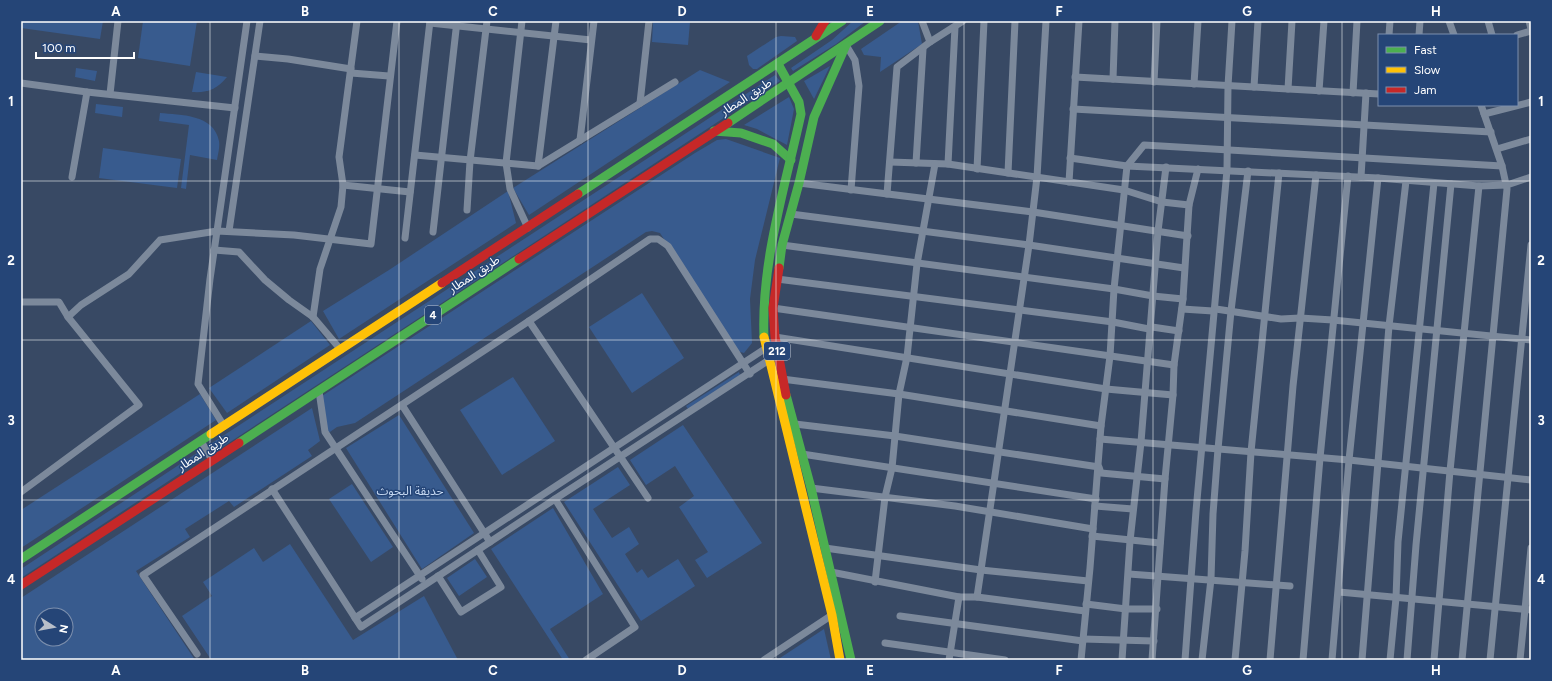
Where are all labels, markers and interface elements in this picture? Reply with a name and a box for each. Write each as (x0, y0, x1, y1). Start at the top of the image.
text: A (111, 4, 121, 19)
text: B (301, 4, 309, 19)
text: C (488, 4, 498, 19)
text: D (677, 4, 687, 19)
text: E (866, 4, 874, 19)
text: F (1055, 4, 1063, 19)
text: G (1242, 4, 1252, 19)
text: H (1431, 4, 1441, 19)
scale bar (36, 34, 134, 60)
legend (1378, 34, 1518, 106)
text: 100 m (42, 41, 76, 55)
text: Fast (1414, 43, 1437, 57)
text: Slow (1414, 63, 1441, 77)
street label: طريق المطار (717, 75, 775, 120)
text: Jam (1414, 83, 1437, 97)
text: 1 (8, 94, 14, 109)
text: 1 (1538, 94, 1544, 109)
street label: طريق المطار (445, 252, 503, 297)
text: 2 (7, 253, 15, 268)
text: 2 (1537, 253, 1545, 268)
road number: 4 (425, 306, 441, 324)
road number: 212 (764, 342, 790, 360)
text: 3 (7, 413, 15, 428)
text: 3 (1537, 413, 1545, 428)
street label: طريق المطار (174, 430, 232, 475)
park label: حديقة البحوث (376, 484, 444, 498)
text: 4 (7, 572, 15, 587)
text: 4 (1537, 572, 1545, 587)
north arrow (34, 607, 74, 647)
text: N (56, 623, 71, 634)
text: A (111, 663, 121, 678)
text: B (301, 663, 309, 678)
text: C (488, 663, 498, 678)
text: D (677, 663, 687, 678)
text: E (866, 663, 874, 678)
text: F (1055, 663, 1063, 678)
text: G (1242, 663, 1252, 678)
text: H (1431, 663, 1441, 678)

